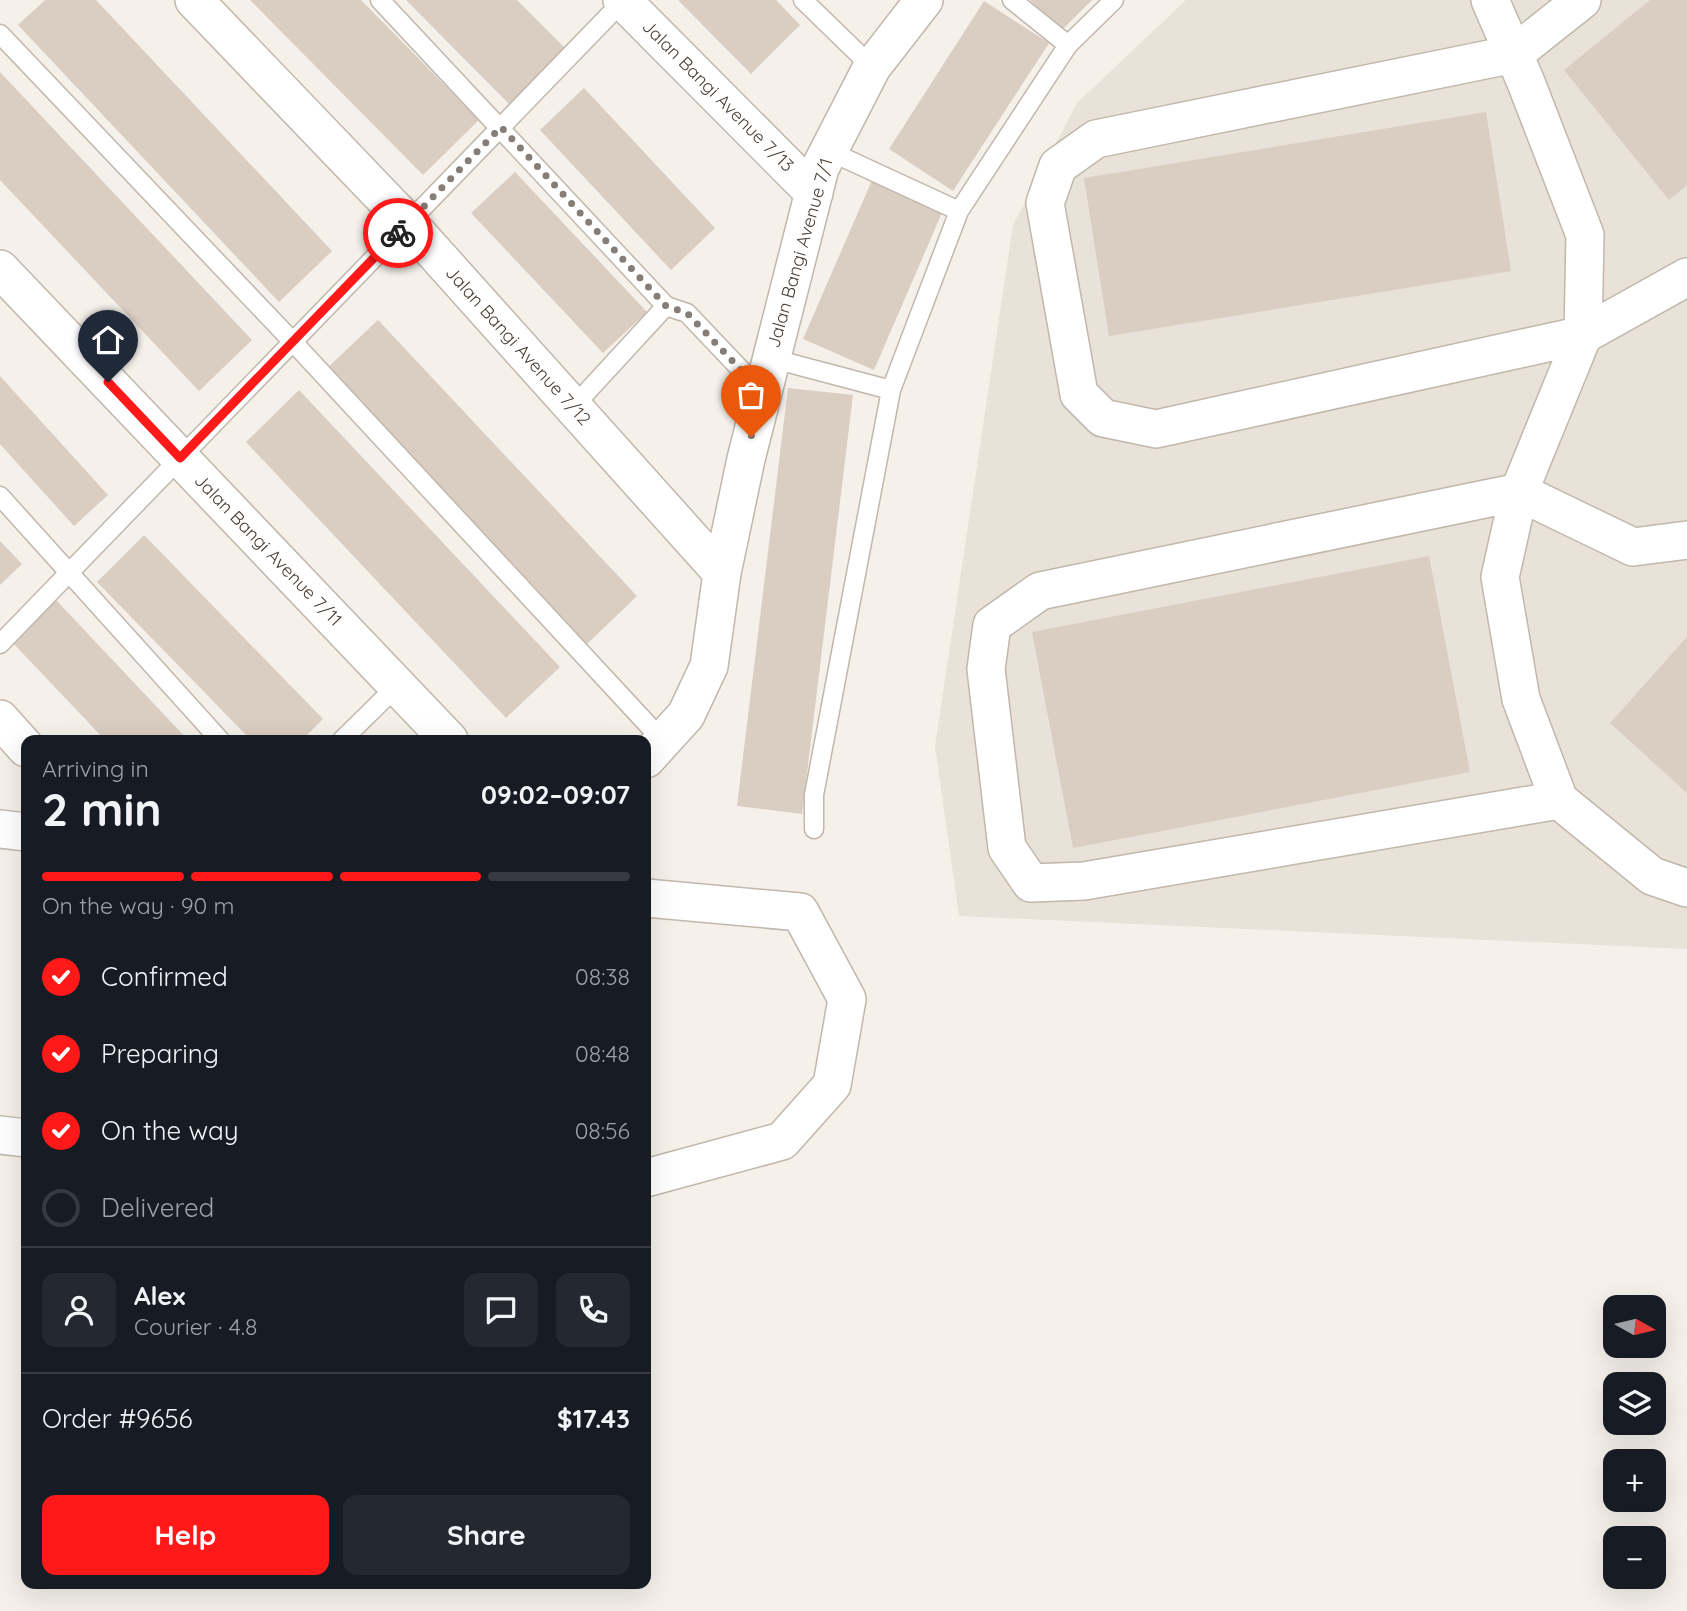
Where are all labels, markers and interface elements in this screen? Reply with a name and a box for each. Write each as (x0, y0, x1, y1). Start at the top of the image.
street label: Jalan Bangi Avenue 7/13 (637, 15, 799, 177)
street label: Jalan Bangi Avenue 7/1 (761, 155, 838, 350)
courier (363, 198, 433, 268)
icon: bike (379, 214, 417, 252)
street label: Jalan Bangi Avenue 7/12 (441, 261, 596, 430)
pin (78, 310, 138, 382)
icon: home (89, 321, 127, 359)
pin (721, 365, 781, 437)
icon: bag (732, 376, 770, 414)
street label: Jalan Bangi Avenue 7/11 (190, 469, 347, 631)
text: Arriving in (42, 754, 149, 783)
text: 09:02–09:07 (481, 778, 630, 811)
text: 2 min (42, 780, 162, 838)
text: On the way · 90 m (42, 891, 235, 920)
icon: check (42, 958, 80, 996)
text: Confirmed (101, 960, 228, 993)
text: 08:38 (575, 962, 630, 991)
icon: check (42, 1035, 80, 1073)
text: Preparing (101, 1037, 219, 1070)
text: 08:48 (575, 1039, 630, 1068)
icon: check (42, 1112, 80, 1150)
text: On the way (101, 1114, 239, 1147)
text: 08:56 (575, 1116, 630, 1145)
text: Delivered (101, 1191, 214, 1224)
button: person (42, 1273, 116, 1347)
button: chat (464, 1273, 538, 1347)
button: phone (556, 1273, 630, 1347)
text: Alex (134, 1279, 185, 1312)
north arrow (1603, 1295, 1666, 1358)
map controls (1603, 1295, 1666, 1589)
text: Courier · 4.8 (134, 1312, 257, 1341)
button: layers (1603, 1372, 1666, 1435)
text: Order #9656 (42, 1402, 193, 1435)
text: $17.43 (557, 1402, 630, 1435)
button: + (1603, 1449, 1666, 1512)
button: Help (42, 1495, 329, 1575)
button: Share (343, 1495, 630, 1575)
button: − (1603, 1526, 1666, 1589)

